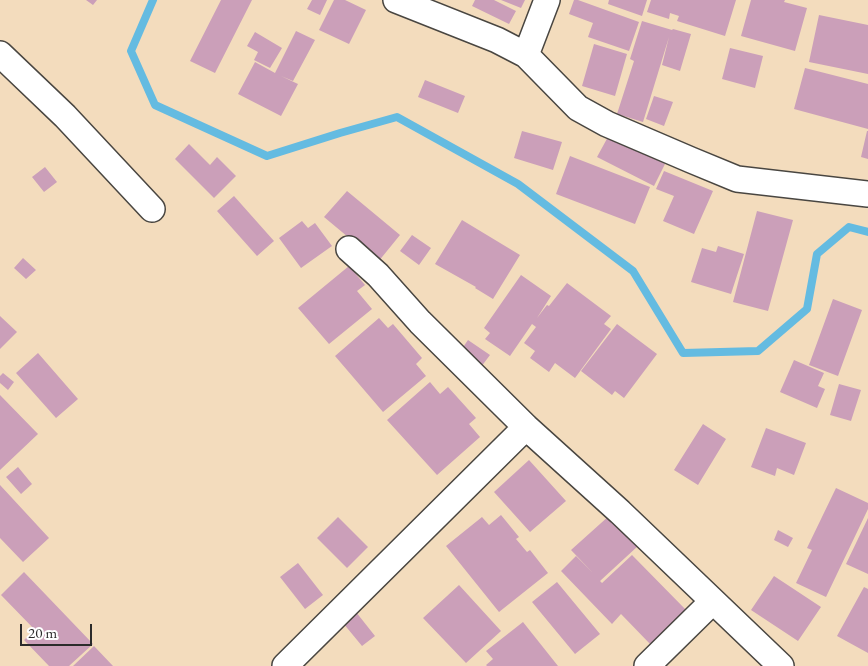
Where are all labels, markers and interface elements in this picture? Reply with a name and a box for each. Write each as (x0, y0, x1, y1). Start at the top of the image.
scale bar (22, 614, 95, 646)
text: 20 m (28, 623, 57, 642)

